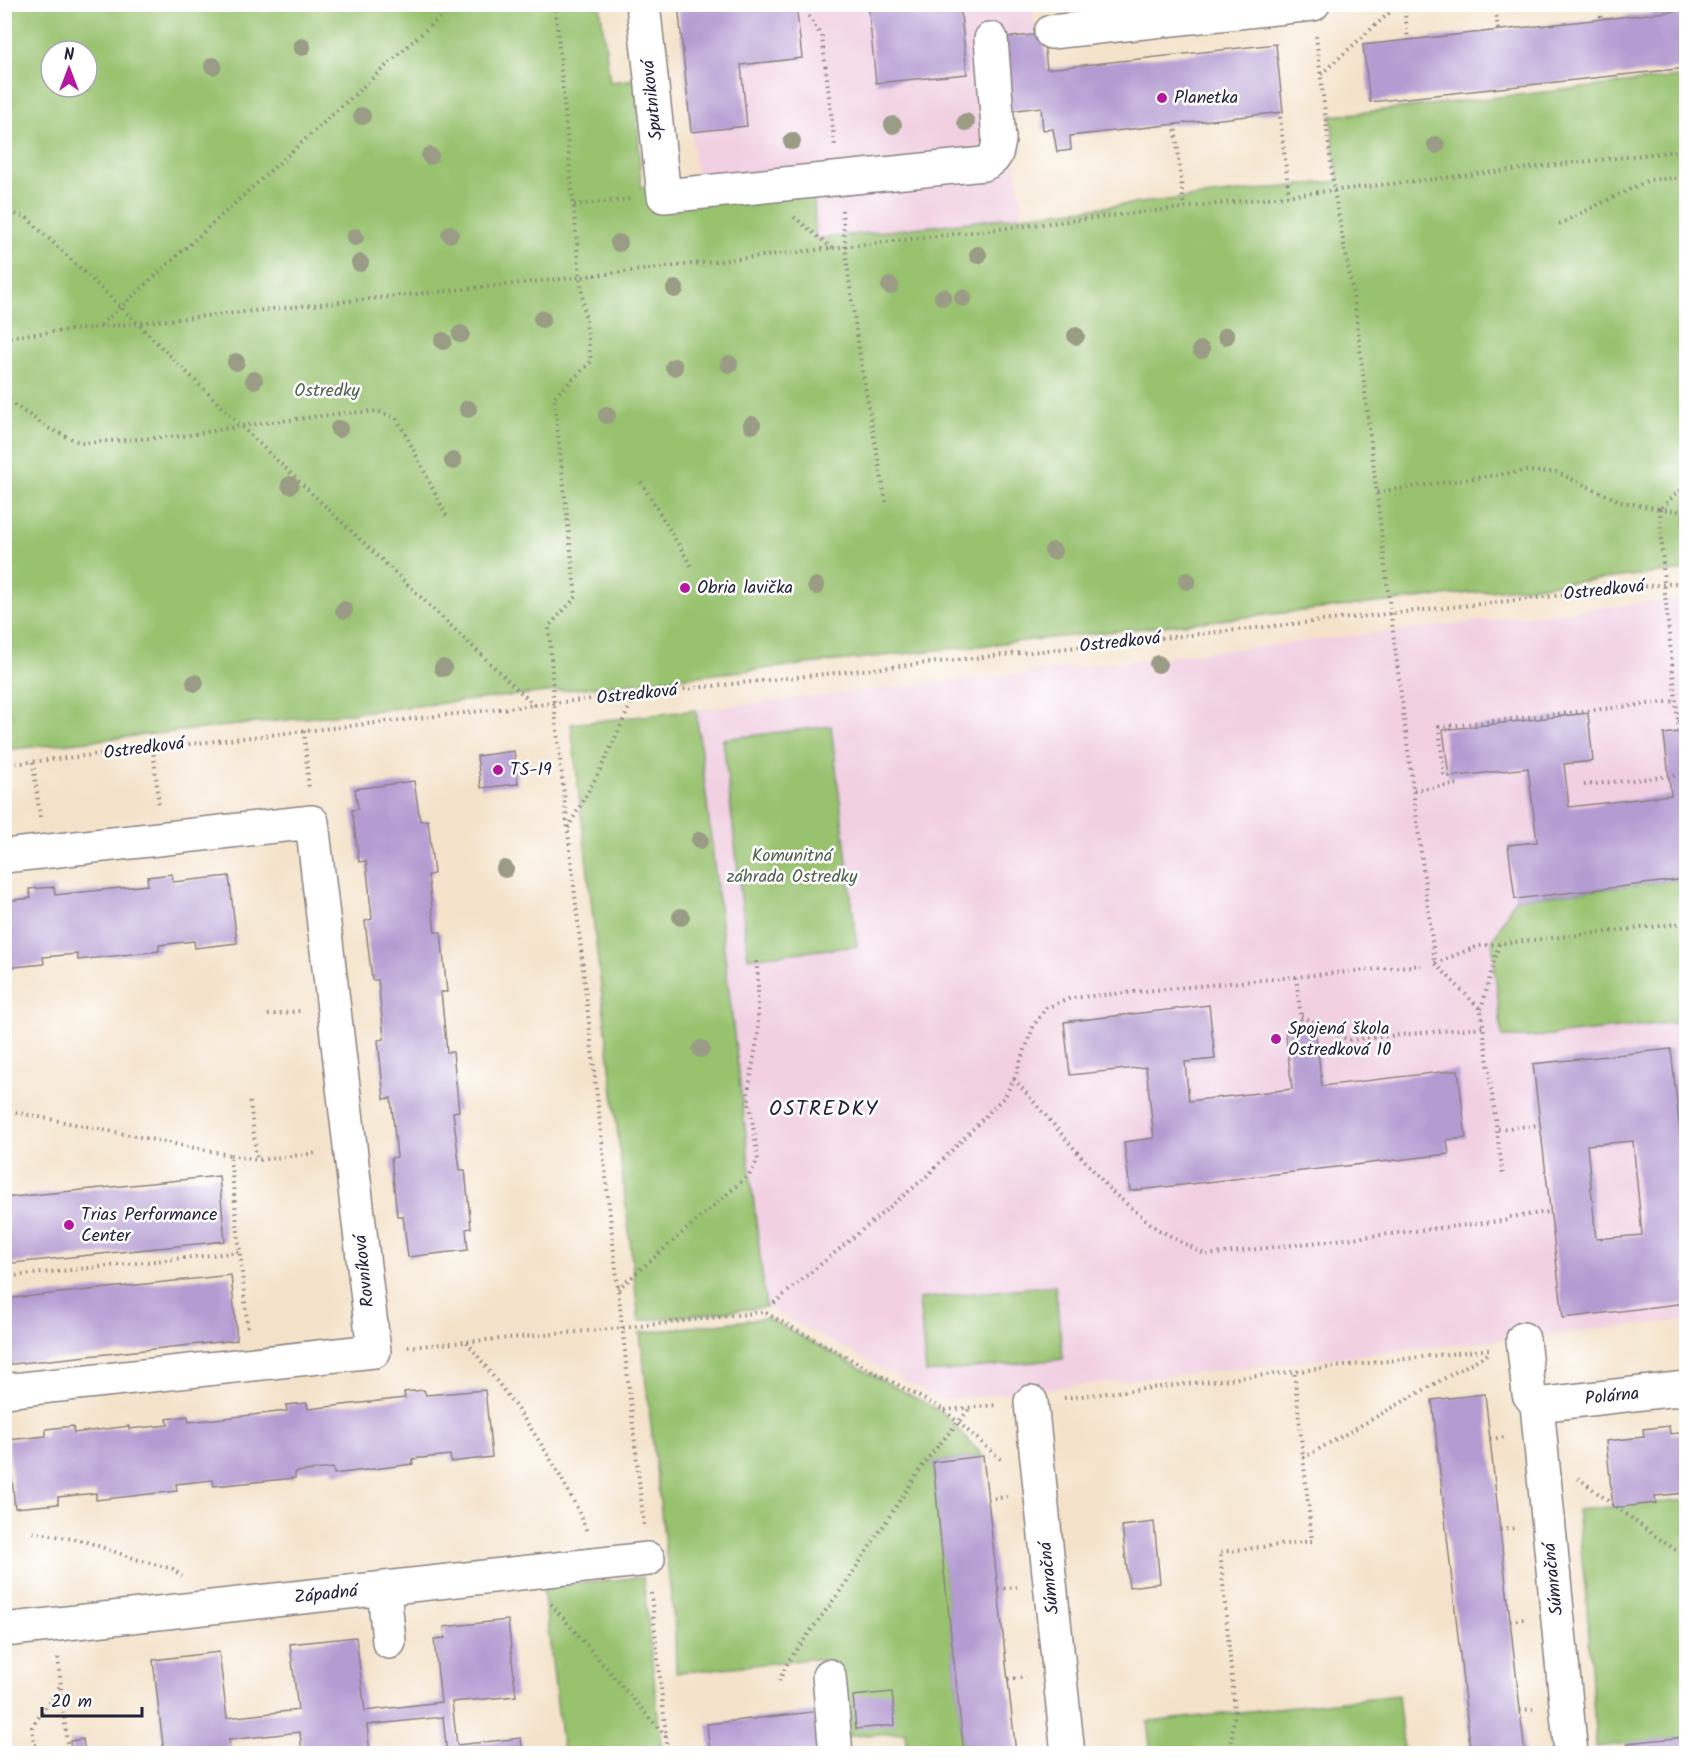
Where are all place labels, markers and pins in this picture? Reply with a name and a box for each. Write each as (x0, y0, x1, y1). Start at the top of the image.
place label: Planetka (1174, 84, 1238, 113)
marker: Planetka (1155, 91, 1169, 105)
place label: Obria lavička (697, 574, 793, 603)
marker: Obria lavička (678, 581, 692, 595)
place label: TS-19 (510, 756, 552, 785)
marker: TS-19 (491, 763, 505, 777)
place label: Spojená škola Ostredková 10 (1288, 1015, 1391, 1065)
marker: Spojená škola Ostredková 10 (1269, 1032, 1283, 1046)
place label: Trias Performance Center (81, 1201, 217, 1251)
marker: Trias Performance Center (62, 1218, 76, 1232)

